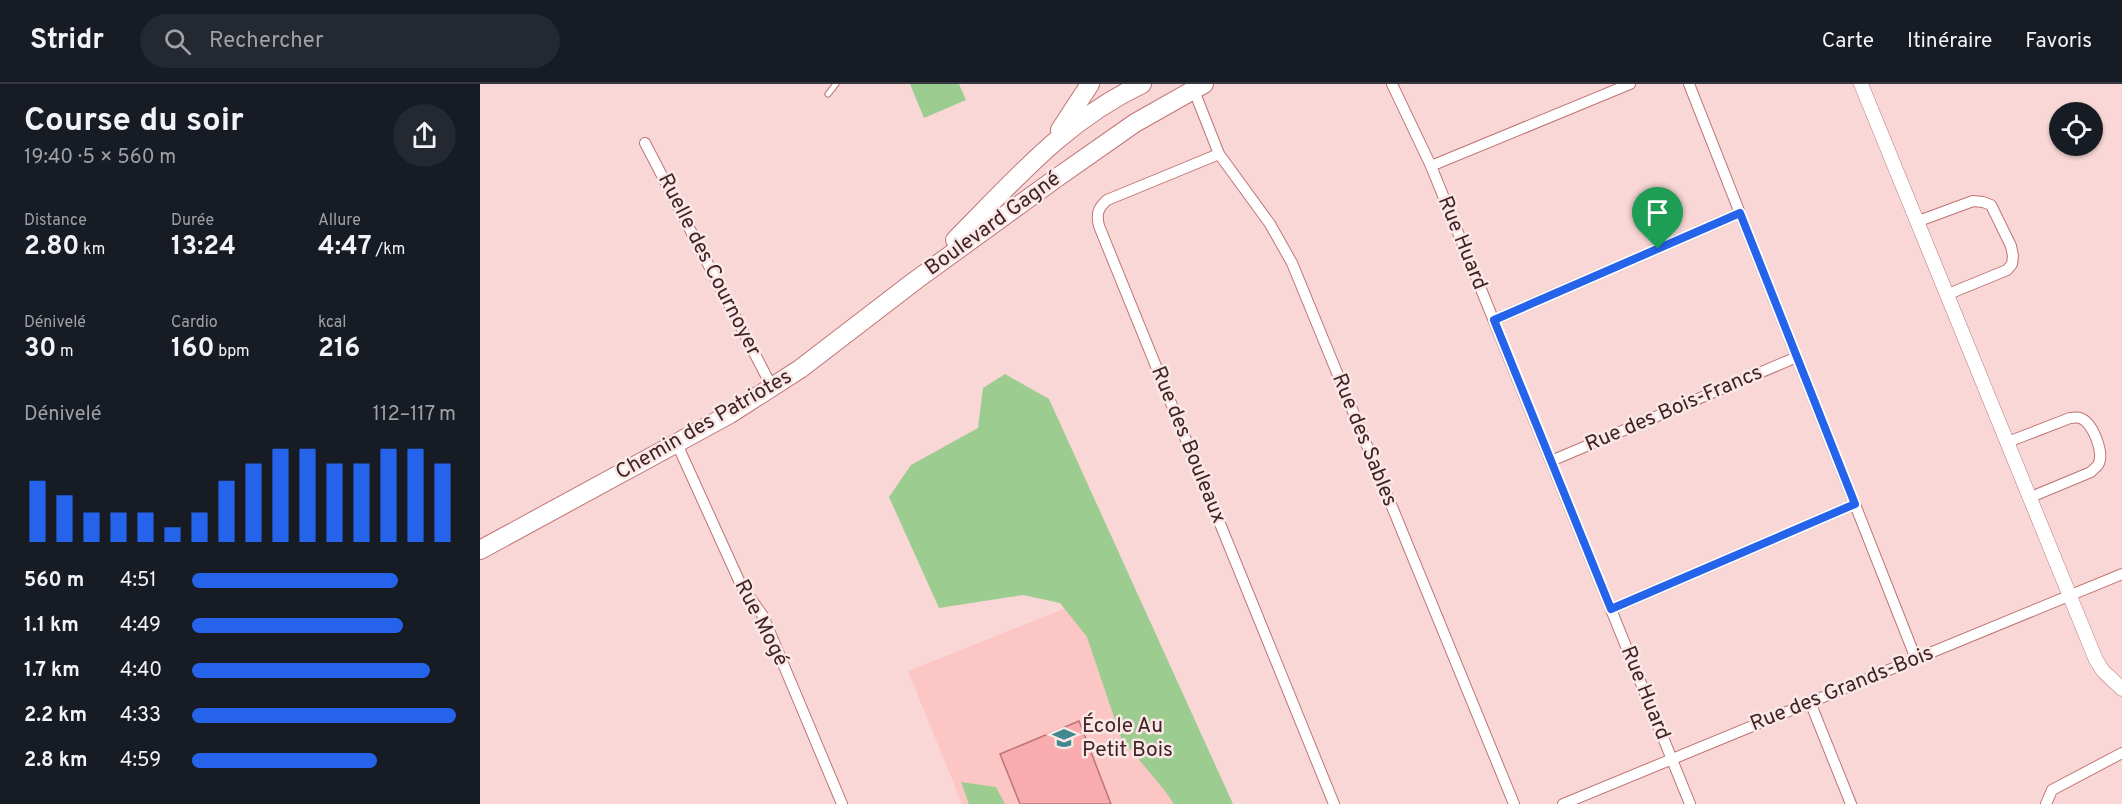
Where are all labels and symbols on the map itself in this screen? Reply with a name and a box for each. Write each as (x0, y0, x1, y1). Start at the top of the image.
street label: Boulevard Gagné (920, 166, 1066, 282)
street label: Ruelle des Cournoyer (651, 169, 767, 361)
pin (1632, 187, 1683, 249)
street label: Rue Huard (1431, 192, 1493, 294)
street label: Rue des Bois-Francs (1581, 359, 1767, 459)
street label: Rue des Bouleaux (1144, 362, 1232, 528)
street label: Chemin des Patriotes (611, 364, 797, 486)
street label: Rue des Sables (1325, 370, 1403, 510)
street label: Rue Mogé (728, 575, 794, 671)
street label: Rue des Grands-Bois (1746, 640, 1938, 738)
street label: Rue Huard (1614, 642, 1676, 744)
place label: École Au Petit Bois (1082, 712, 1173, 764)
school or university icon: École Au Petit Bois (1051, 725, 1077, 751)

